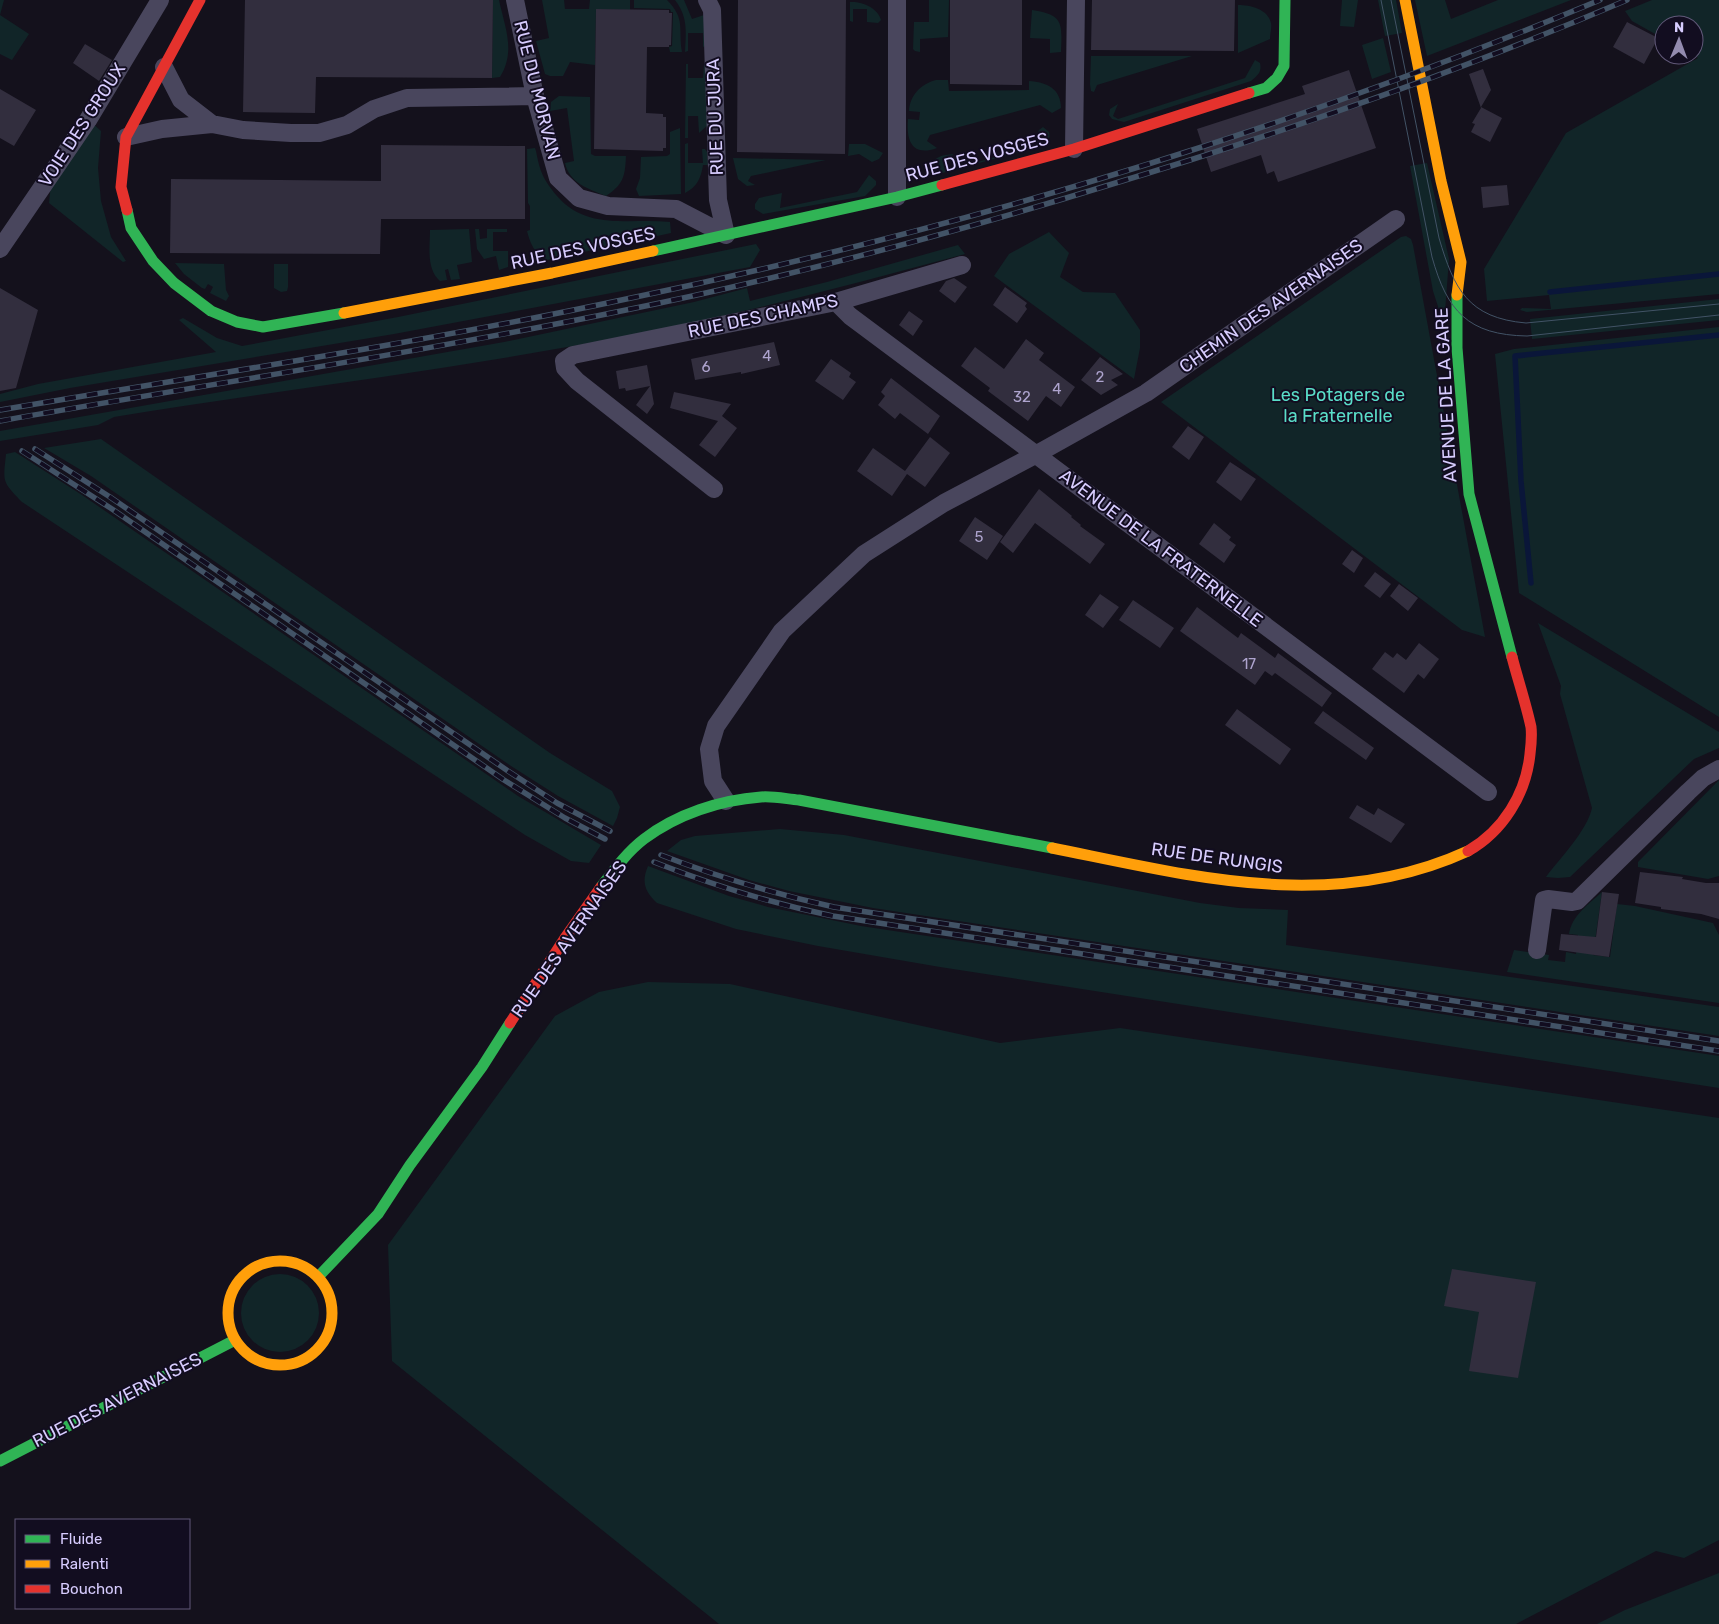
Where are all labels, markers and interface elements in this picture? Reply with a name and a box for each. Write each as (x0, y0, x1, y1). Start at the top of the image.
north arrow (1654, 15, 1704, 65)
street label: RUE DU MORVAN (509, 18, 565, 162)
text: N (1674, 19, 1684, 36)
street label: RUE DU JURA (702, 58, 728, 176)
street label: VOIE DES GROUX (34, 59, 130, 191)
street label: RUE DES VOSGES (903, 127, 1051, 187)
street label: RUE DES VOSGES (509, 222, 657, 274)
street label: CHEMIN DES AVERNAISES (1175, 234, 1367, 378)
street label: RUE DES CHAMPS (686, 289, 840, 343)
street label: AVENUE DE LA GARE (1430, 307, 1462, 483)
house number: 4 (762, 347, 772, 365)
house number: 6 (701, 358, 711, 376)
house number: 2 (1096, 368, 1105, 386)
house number: 4 (1052, 380, 1062, 398)
park label: Les Potagers de la Fraternelle (1271, 384, 1405, 427)
house number: 32 (1013, 388, 1031, 406)
street label: AVENUE DE LA FRATERNELLE (1055, 464, 1267, 632)
house number: 5 (975, 528, 984, 546)
house number: 17 (1242, 655, 1256, 673)
street label: RUE DE RUNGIS (1150, 838, 1284, 878)
street label: RUE DES AVERNAISES (506, 856, 632, 1022)
street label: RUE DES AVERNAISES (29, 1348, 205, 1452)
legend (15, 1519, 190, 1609)
text: Fluide (60, 1530, 102, 1548)
text: Ralenti (60, 1555, 109, 1573)
text: Bouchon (60, 1580, 123, 1598)

